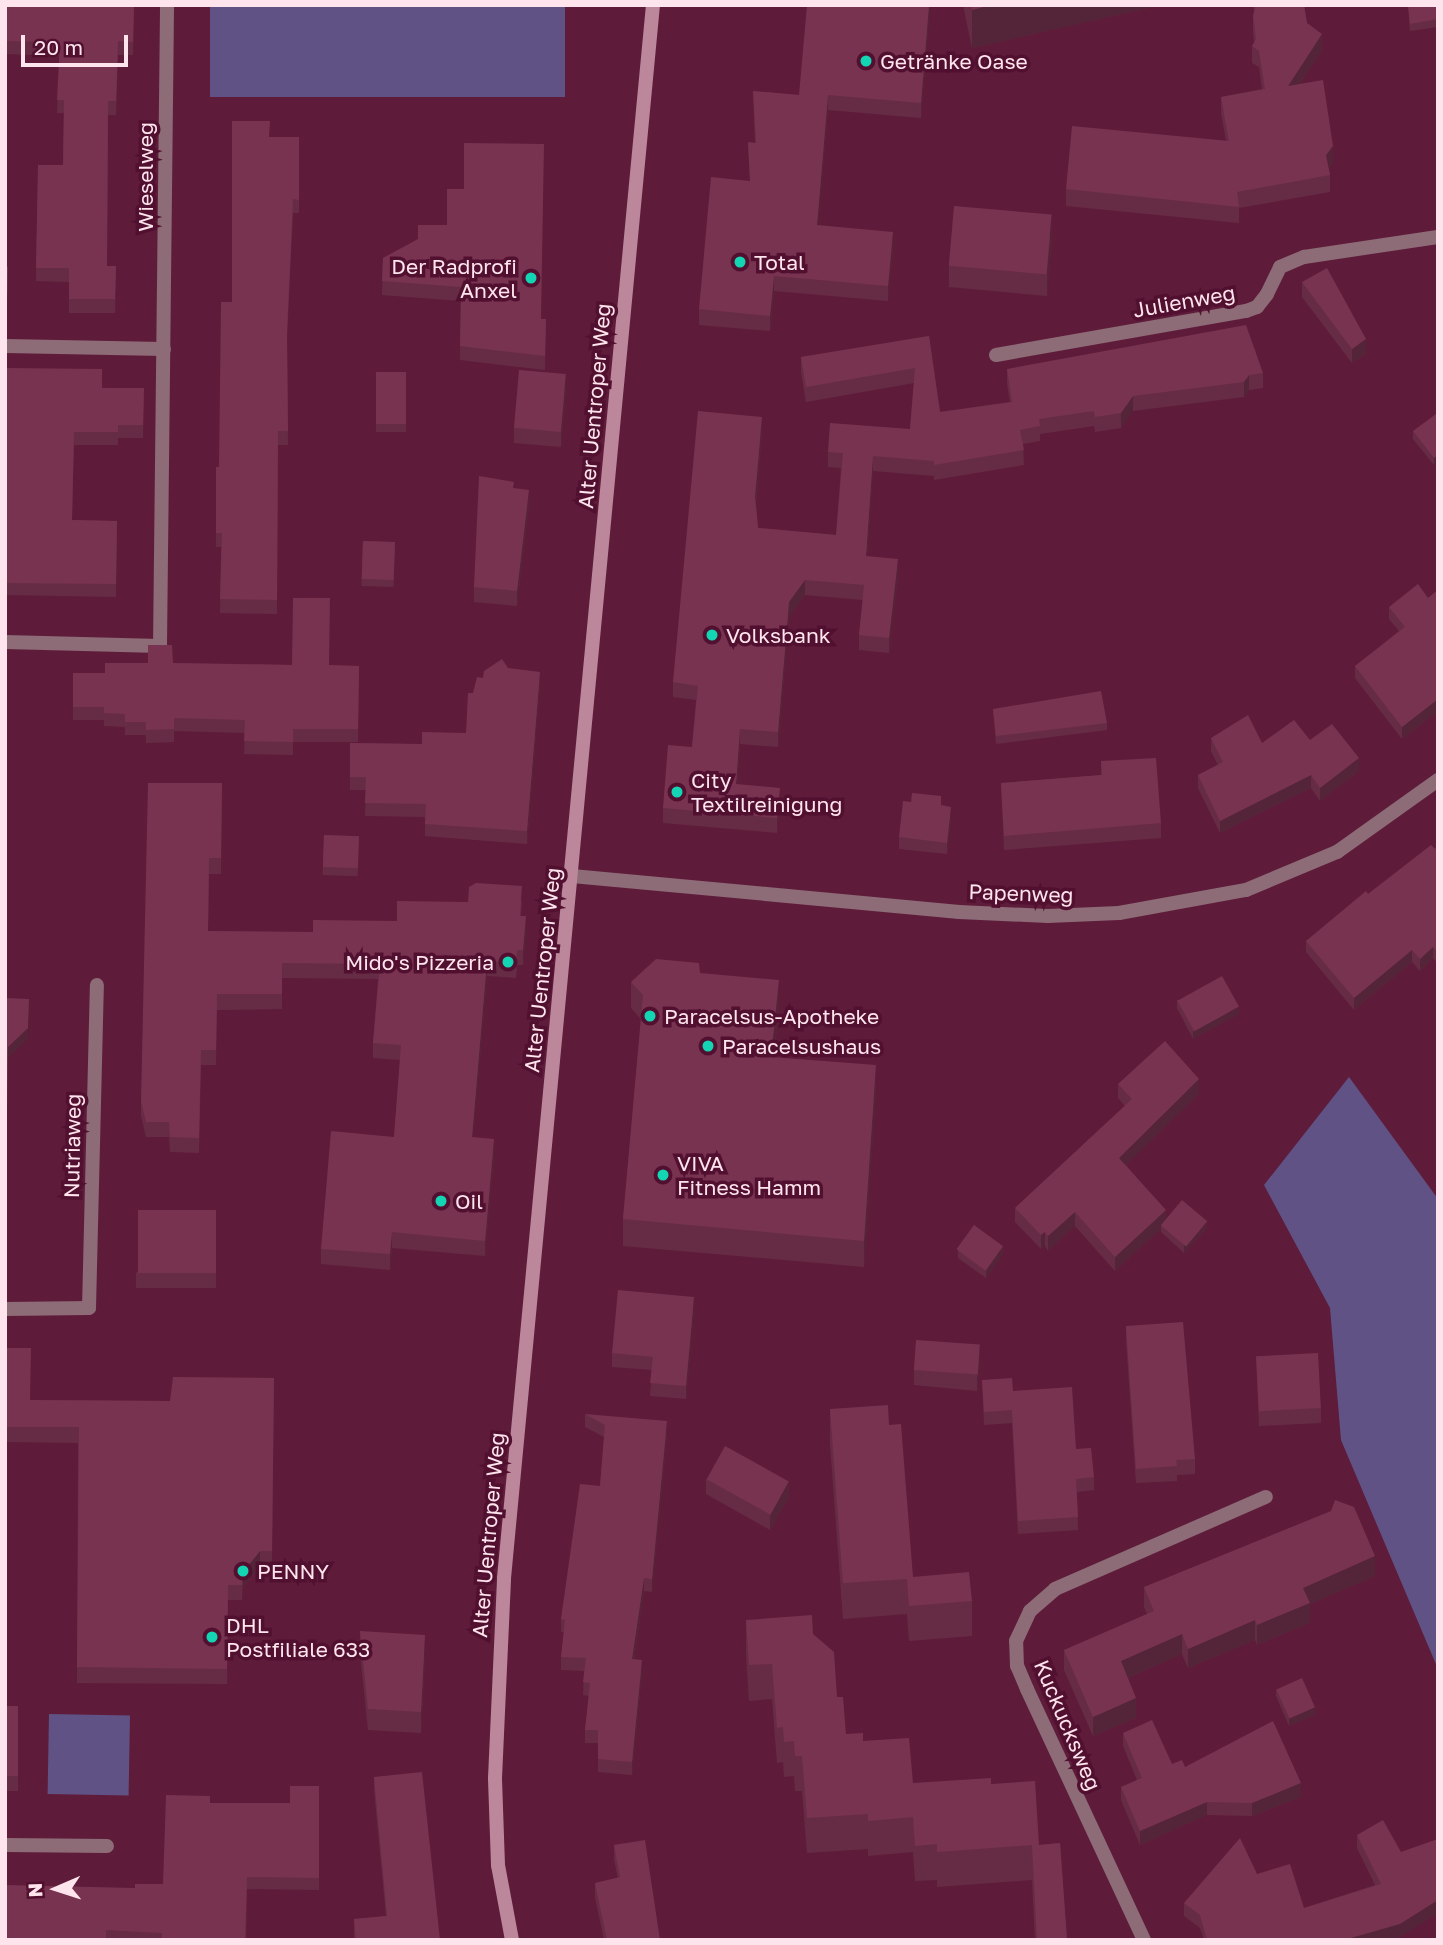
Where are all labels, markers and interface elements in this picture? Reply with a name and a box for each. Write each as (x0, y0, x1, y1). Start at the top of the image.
scale bar (24, 21, 131, 65)
text: 20 m (34, 34, 83, 60)
place label: Getränke Oase (880, 48, 1028, 74)
marker: Getränke Oase (858, 53, 874, 69)
street label: Wieselweg (132, 122, 158, 232)
place label: Total (754, 249, 805, 275)
place label: Der Radprofi Anxel (391, 253, 517, 303)
marker: Total (732, 254, 748, 270)
marker: Der Radprofi Anxel (523, 270, 539, 286)
street label: Julienweg (1131, 280, 1237, 322)
street label: Alter Uentroper Weg (572, 302, 616, 510)
place label: Volksbank (726, 622, 831, 648)
marker: Volksbank (704, 627, 720, 643)
place label: City Textilreinigung (691, 767, 842, 817)
marker: City Textilreinigung (669, 784, 685, 800)
street label: Alter Uentroper Weg (519, 866, 565, 1074)
street label: Papenweg (968, 879, 1074, 907)
place label: Mido's Pizzeria (345, 949, 494, 975)
marker: Mido's Pizzeria (500, 954, 516, 970)
place label: Paracelsus-Apotheke (664, 1003, 879, 1029)
marker: Paracelsus-Apotheke (642, 1008, 658, 1024)
place label: Paracelsushaus (722, 1033, 881, 1059)
marker: Paracelsushaus (700, 1038, 716, 1054)
street label: Nutriaweg (58, 1094, 86, 1198)
place label: VIVA Fitness Hamm (677, 1150, 821, 1200)
marker: VIVA Fitness Hamm (655, 1167, 671, 1183)
place label: Oil (455, 1188, 483, 1214)
marker: Oil (433, 1193, 449, 1209)
street label: Alter Uentroper Weg (466, 1431, 510, 1639)
place label: PENNY (257, 1558, 329, 1584)
marker: PENNY (235, 1563, 251, 1579)
place label: DHL Postfiliale 633 (226, 1612, 370, 1662)
marker: DHL Postfiliale 633 (204, 1629, 220, 1645)
street label: Kuckucksweg (1029, 1656, 1107, 1794)
north arrow (21, 1854, 91, 1924)
text: N (23, 1882, 46, 1898)

